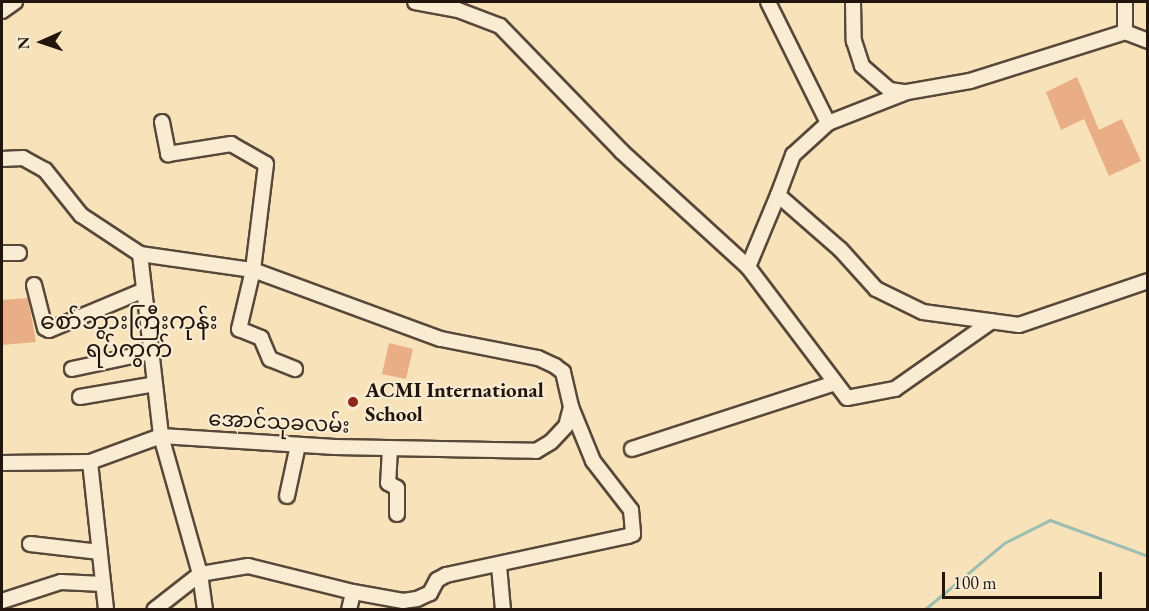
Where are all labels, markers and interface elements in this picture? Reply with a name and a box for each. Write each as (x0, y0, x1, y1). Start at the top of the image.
north arrow (12, 12, 72, 72)
text: N (13, 36, 34, 50)
district label: စော်ဘွားကြီးကုန်း ရပ်ကွက် (40, 307, 218, 363)
place label: ACMI International School (365, 377, 544, 427)
marker: ACMI International School (346, 395, 360, 409)
street label: အောင်သုခလမ်း (208, 406, 350, 438)
scale bar (945, 560, 1106, 598)
text: 100 m (953, 571, 997, 594)

